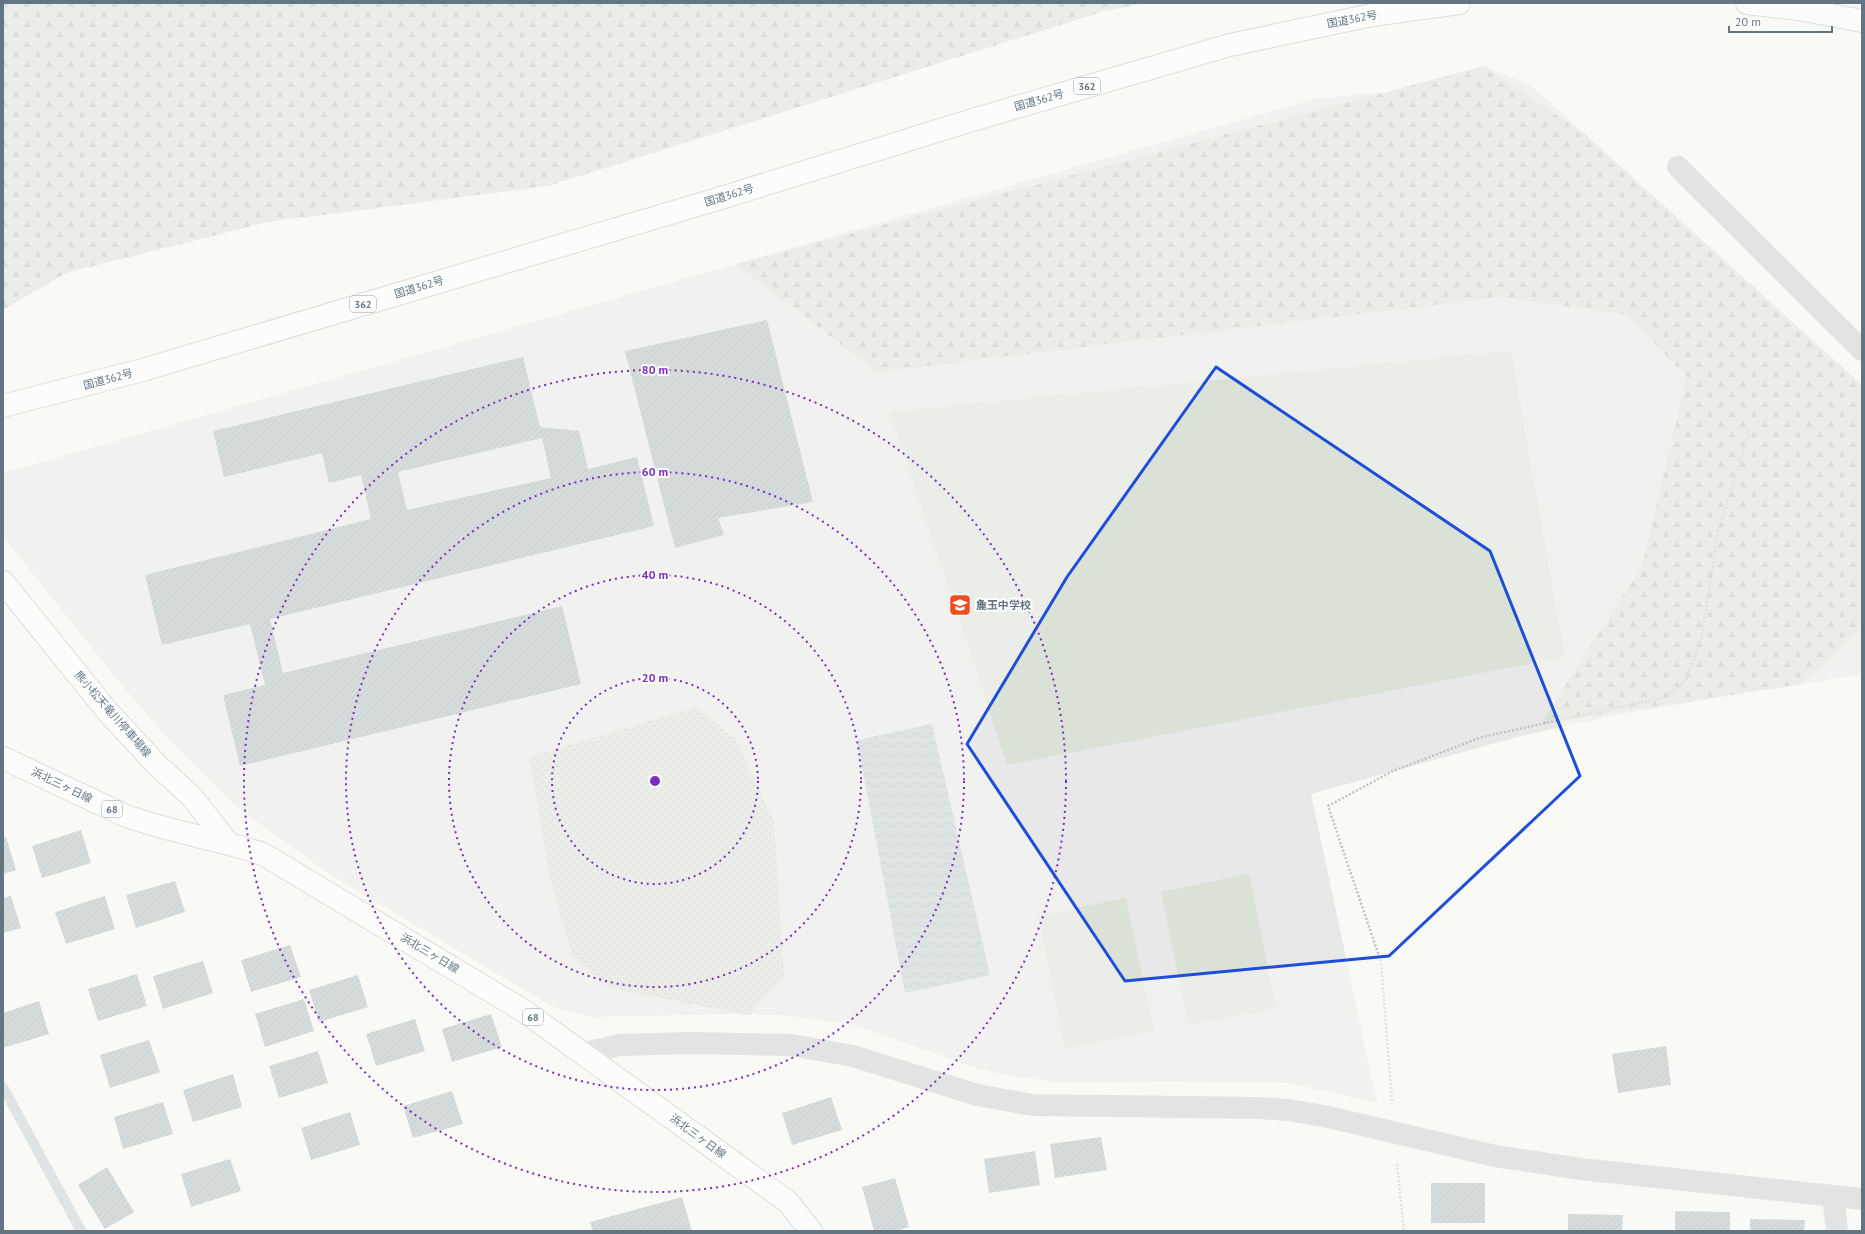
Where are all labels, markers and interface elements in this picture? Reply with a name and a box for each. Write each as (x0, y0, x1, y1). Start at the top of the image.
street label: 国道362号 (1326, 7, 1378, 31)
scale bar (1729, 8, 1832, 34)
text: 20 m (1735, 14, 1761, 29)
road number: 362 (1074, 78, 1100, 94)
street label: 国道362号 (1013, 86, 1065, 114)
street label: 国道362号 (703, 181, 755, 209)
street label: 国道362号 (393, 273, 445, 301)
road number: 362 (350, 296, 376, 312)
text: 80 m (642, 362, 668, 377)
street label: 国道362号 (82, 366, 134, 392)
text: 60 m (642, 464, 668, 479)
text: 40 m (642, 567, 668, 582)
school or university icon: 麁玉中学校 (947, 592, 973, 618)
place label: 麁玉中学校 (976, 598, 1031, 612)
street label: 熊小松天竜川停車場線 (72, 668, 154, 760)
text: 20 m (642, 670, 668, 685)
street label: 浜北三ヶ日線 (29, 764, 95, 806)
centre of rings (648, 774, 662, 788)
road number: 68 (102, 801, 122, 817)
street label: 浜北三ヶ日線 (398, 930, 462, 976)
road number: 68 (523, 1009, 543, 1025)
street label: 浜北三ヶ日線 (667, 1111, 729, 1161)

